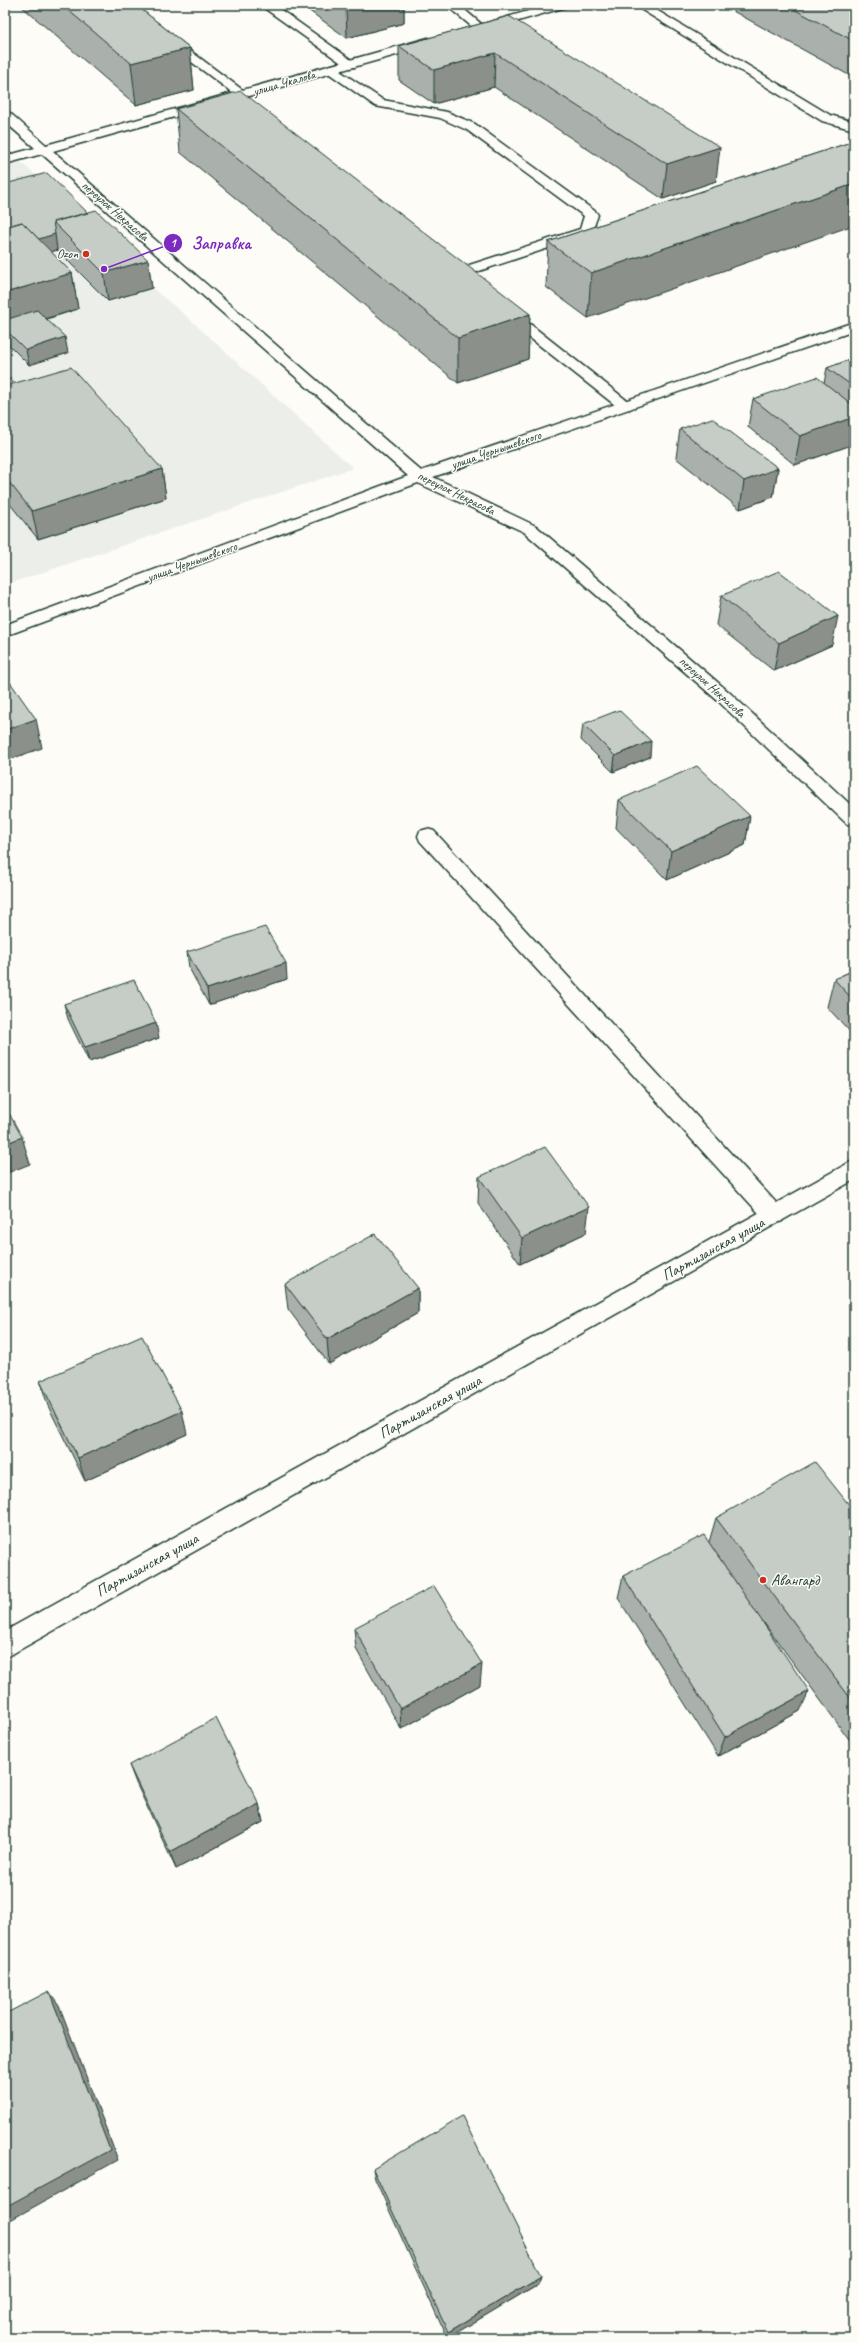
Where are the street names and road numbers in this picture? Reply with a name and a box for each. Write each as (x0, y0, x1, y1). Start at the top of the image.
street label: улица Чкалова (250, 66, 319, 100)
street label: переулок Некрасова (78, 177, 153, 245)
street label: улица Чернышевского (448, 427, 545, 473)
street label: переулок Некрасова (415, 467, 498, 519)
street label: улица Чернышевского (144, 538, 240, 586)
street label: переулок Некрасова (675, 653, 749, 722)
street label: Партизанская улица (658, 1212, 769, 1285)
street label: Партизанская улица (375, 1370, 486, 1443)
street label: Партизанская улица (92, 1528, 203, 1601)

